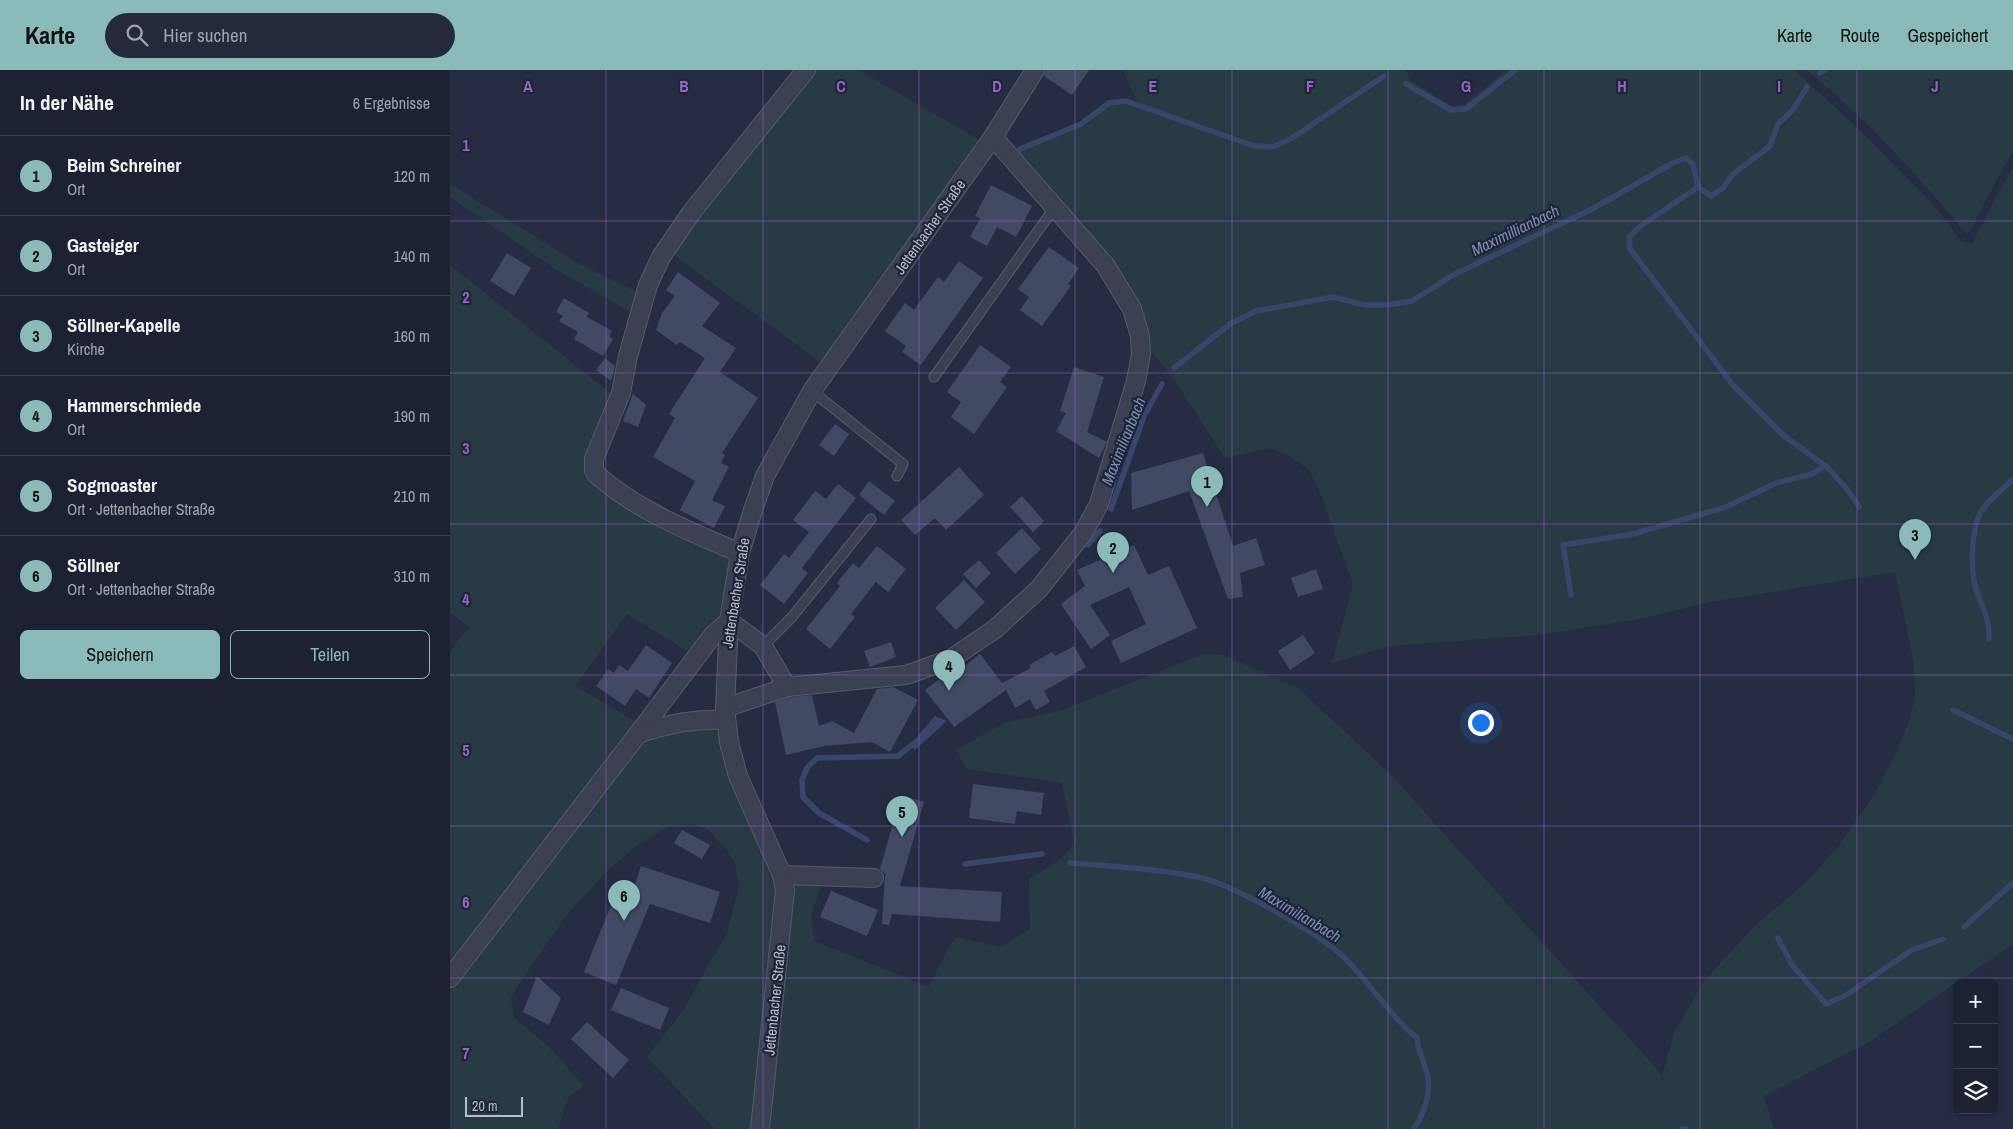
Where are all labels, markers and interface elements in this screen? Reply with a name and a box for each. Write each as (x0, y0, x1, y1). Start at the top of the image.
search box (105, 13, 455, 58)
text: Karte (25, 19, 75, 51)
icon: search (123, 21, 151, 49)
text: Hier suchen (163, 22, 247, 48)
text: Karte (1777, 23, 1812, 48)
text: Route (1840, 23, 1880, 48)
text: Gespeichert (1908, 23, 1988, 48)
text: A (523, 75, 533, 97)
text: B (679, 75, 689, 97)
text: C (836, 75, 846, 97)
text: D (992, 75, 1002, 97)
text: E (1149, 75, 1158, 97)
text: F (1306, 75, 1314, 97)
text: G (1461, 75, 1471, 97)
text: H (1617, 75, 1627, 97)
text: I (1777, 75, 1781, 97)
text: J (1931, 75, 1939, 97)
text: In der Nähe (20, 88, 114, 117)
text: 6 Ergebnisse (353, 92, 430, 114)
text: 1 (462, 134, 470, 156)
text: Beim Schreiner (67, 152, 181, 178)
text: 1 (32, 165, 40, 187)
text: 120 m (394, 165, 430, 187)
street label: Jettenbacher Straße (889, 175, 970, 278)
text: Ort (67, 178, 85, 200)
water label: Maximillianbach (1467, 199, 1563, 261)
text: Gasteiger (67, 232, 139, 258)
text: 2 (32, 245, 40, 267)
text: 140 m (394, 245, 430, 267)
text: Ort (67, 258, 85, 280)
text: 2 (462, 286, 470, 308)
text: Söllner-Kapelle (67, 312, 180, 338)
text: 3 (32, 325, 40, 347)
text: 160 m (394, 325, 430, 347)
text: Kirche (67, 338, 105, 360)
text: Hammerschmiede (67, 392, 201, 418)
water label: Maximilianbach (1095, 394, 1151, 488)
text: 4 (32, 405, 40, 427)
text: 190 m (394, 405, 430, 427)
text: Ort (67, 418, 85, 440)
text: 3 (462, 437, 470, 459)
pin: 1 (1191, 466, 1223, 507)
text: Sogmoaster (67, 472, 157, 498)
text: 5 (32, 485, 40, 507)
text: 210 m (394, 485, 430, 507)
text: Ort · Jettenbacher Straße (67, 498, 215, 520)
pin: 3 (1899, 519, 1931, 560)
pin: 2 (1097, 532, 1129, 573)
street label: Jettenbacher Straße (716, 536, 755, 650)
text: Söllner (67, 552, 120, 578)
text: 6 (32, 565, 40, 587)
text: 310 m (394, 565, 430, 587)
text: Ort · Jettenbacher Straße (67, 578, 215, 600)
text: 4 (462, 588, 470, 610)
button: Speichern (20, 630, 220, 679)
button: Teilen (230, 630, 430, 679)
pin: 4 (933, 650, 965, 691)
your location (1468, 710, 1494, 736)
text: 5 (462, 739, 470, 761)
pin: 5 (886, 796, 918, 837)
pin: 6 (608, 880, 640, 921)
water label: Maximilianbach (1255, 881, 1345, 947)
text: 6 (462, 891, 470, 913)
street label: Jettenbacher Straße (758, 943, 791, 1056)
map controls (1953, 979, 1998, 1114)
button: + (1953, 979, 1998, 1024)
button: − (1953, 1024, 1998, 1069)
text: 7 (462, 1042, 470, 1064)
button: layers (1953, 1069, 1998, 1114)
scale bar (465, 1094, 522, 1117)
text: 20 m (472, 1097, 498, 1115)

